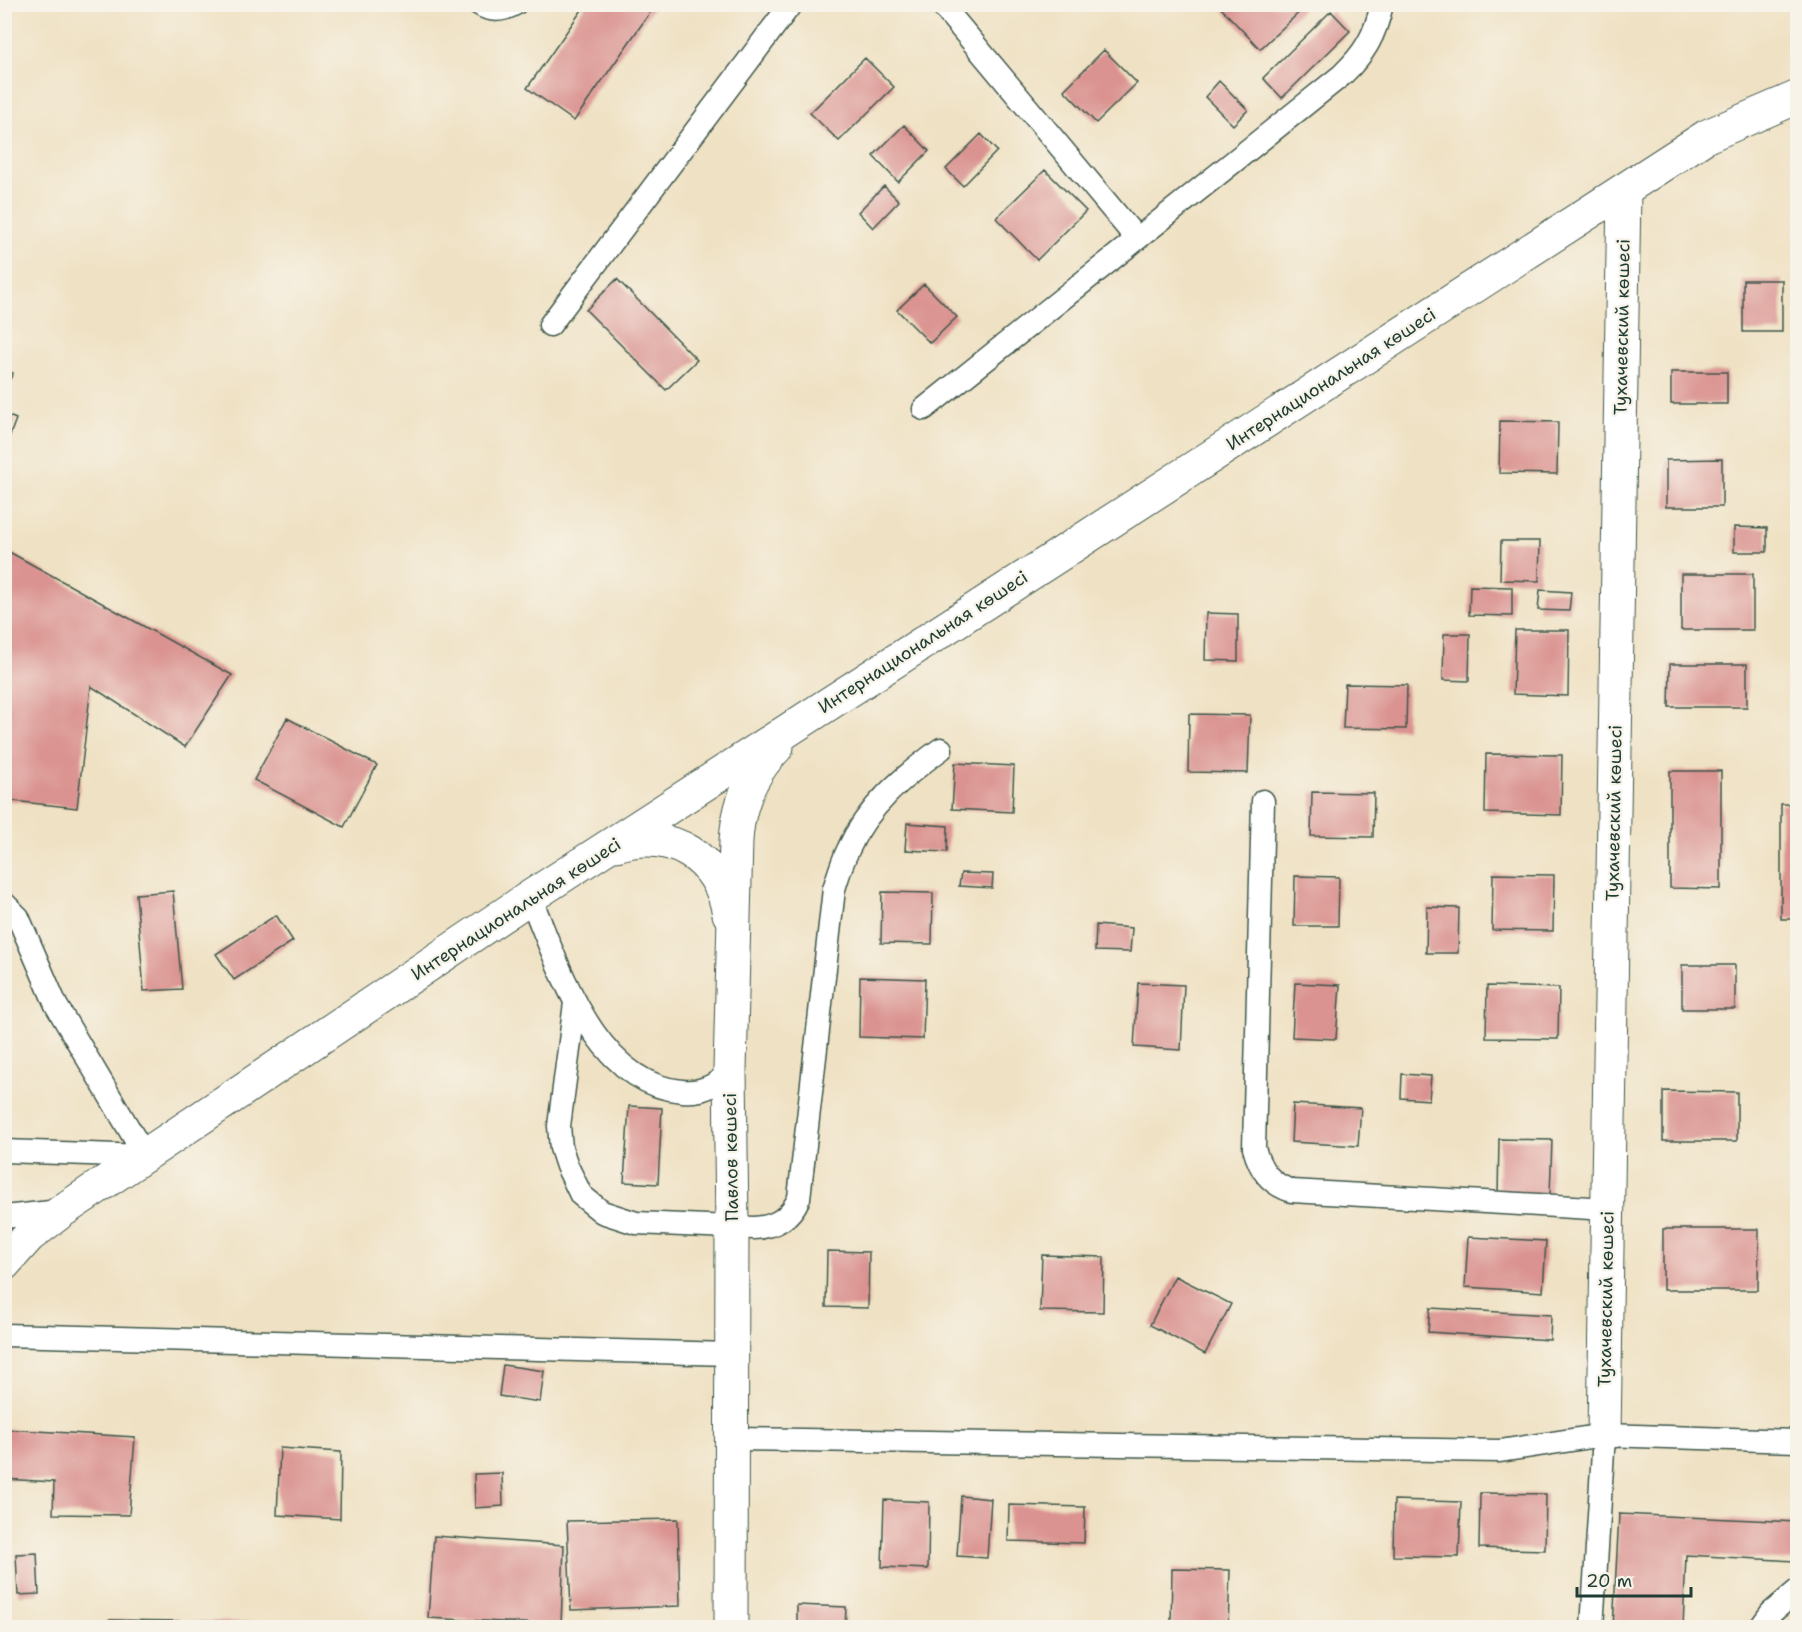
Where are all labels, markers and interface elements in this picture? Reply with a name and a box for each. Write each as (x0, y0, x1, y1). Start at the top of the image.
street label: Тухачевский көшесі (1608, 239, 1636, 415)
street label: Интернациональная көшесі (1221, 302, 1441, 456)
street label: Интернациональная көшесі (813, 565, 1033, 719)
street label: Тухачевский көшесі (1600, 725, 1628, 901)
street label: Интернациональная көшесі (406, 832, 626, 986)
street label: Павлов көшесі (718, 1092, 744, 1222)
street label: Тухачевский көшесі (1592, 1211, 1620, 1387)
scale bar (1577, 1560, 1691, 1598)
text: 20 m (1586, 1569, 1632, 1593)

